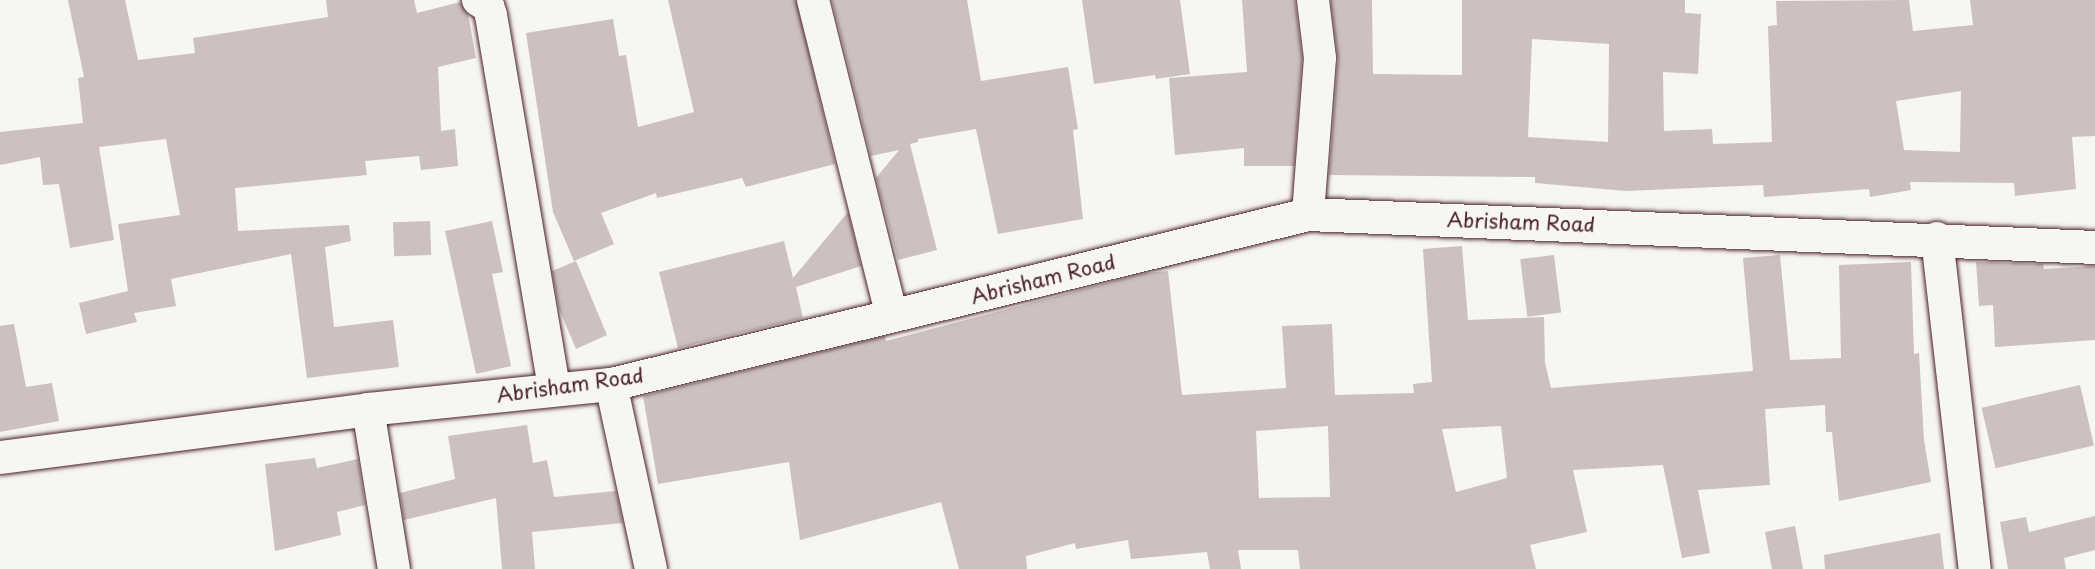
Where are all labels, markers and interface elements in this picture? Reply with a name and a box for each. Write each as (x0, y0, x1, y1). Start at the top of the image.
street label: Abrisham Road (1446, 207, 1596, 237)
street label: Abrisham Road (968, 249, 1118, 309)
street label: Abrisham Road (495, 363, 645, 407)

